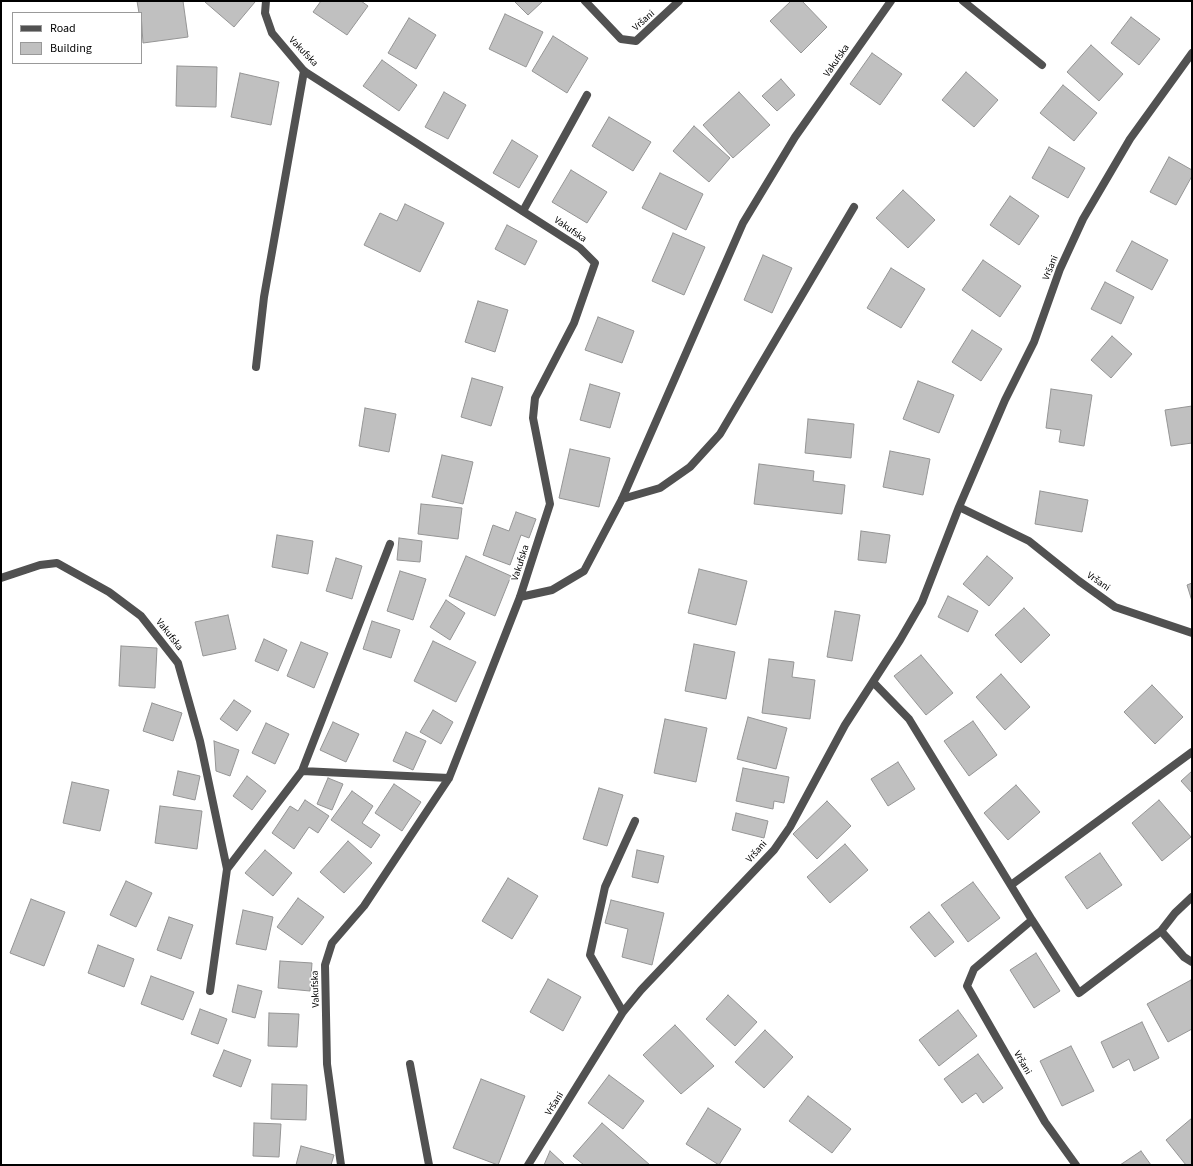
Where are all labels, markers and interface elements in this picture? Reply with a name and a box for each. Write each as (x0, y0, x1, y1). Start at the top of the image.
street label: Vršani (630, 8, 658, 34)
legend (12, 12, 142, 64)
text: Road (50, 20, 76, 37)
street label: Vakufska (286, 34, 320, 70)
text: Building (50, 40, 92, 57)
street label: Vakufska (821, 42, 853, 80)
street label: Vakufska (551, 214, 589, 246)
street label: Vršani (1041, 254, 1061, 282)
street label: Vakufska (510, 543, 532, 583)
street label: Vršani (1084, 570, 1112, 594)
street label: Vakufska (153, 617, 185, 653)
street label: Vršani (744, 838, 770, 866)
street label: Vakufska (309, 970, 323, 1008)
street label: Vršani (1010, 1049, 1034, 1077)
street label: Vršani (543, 1090, 567, 1118)

